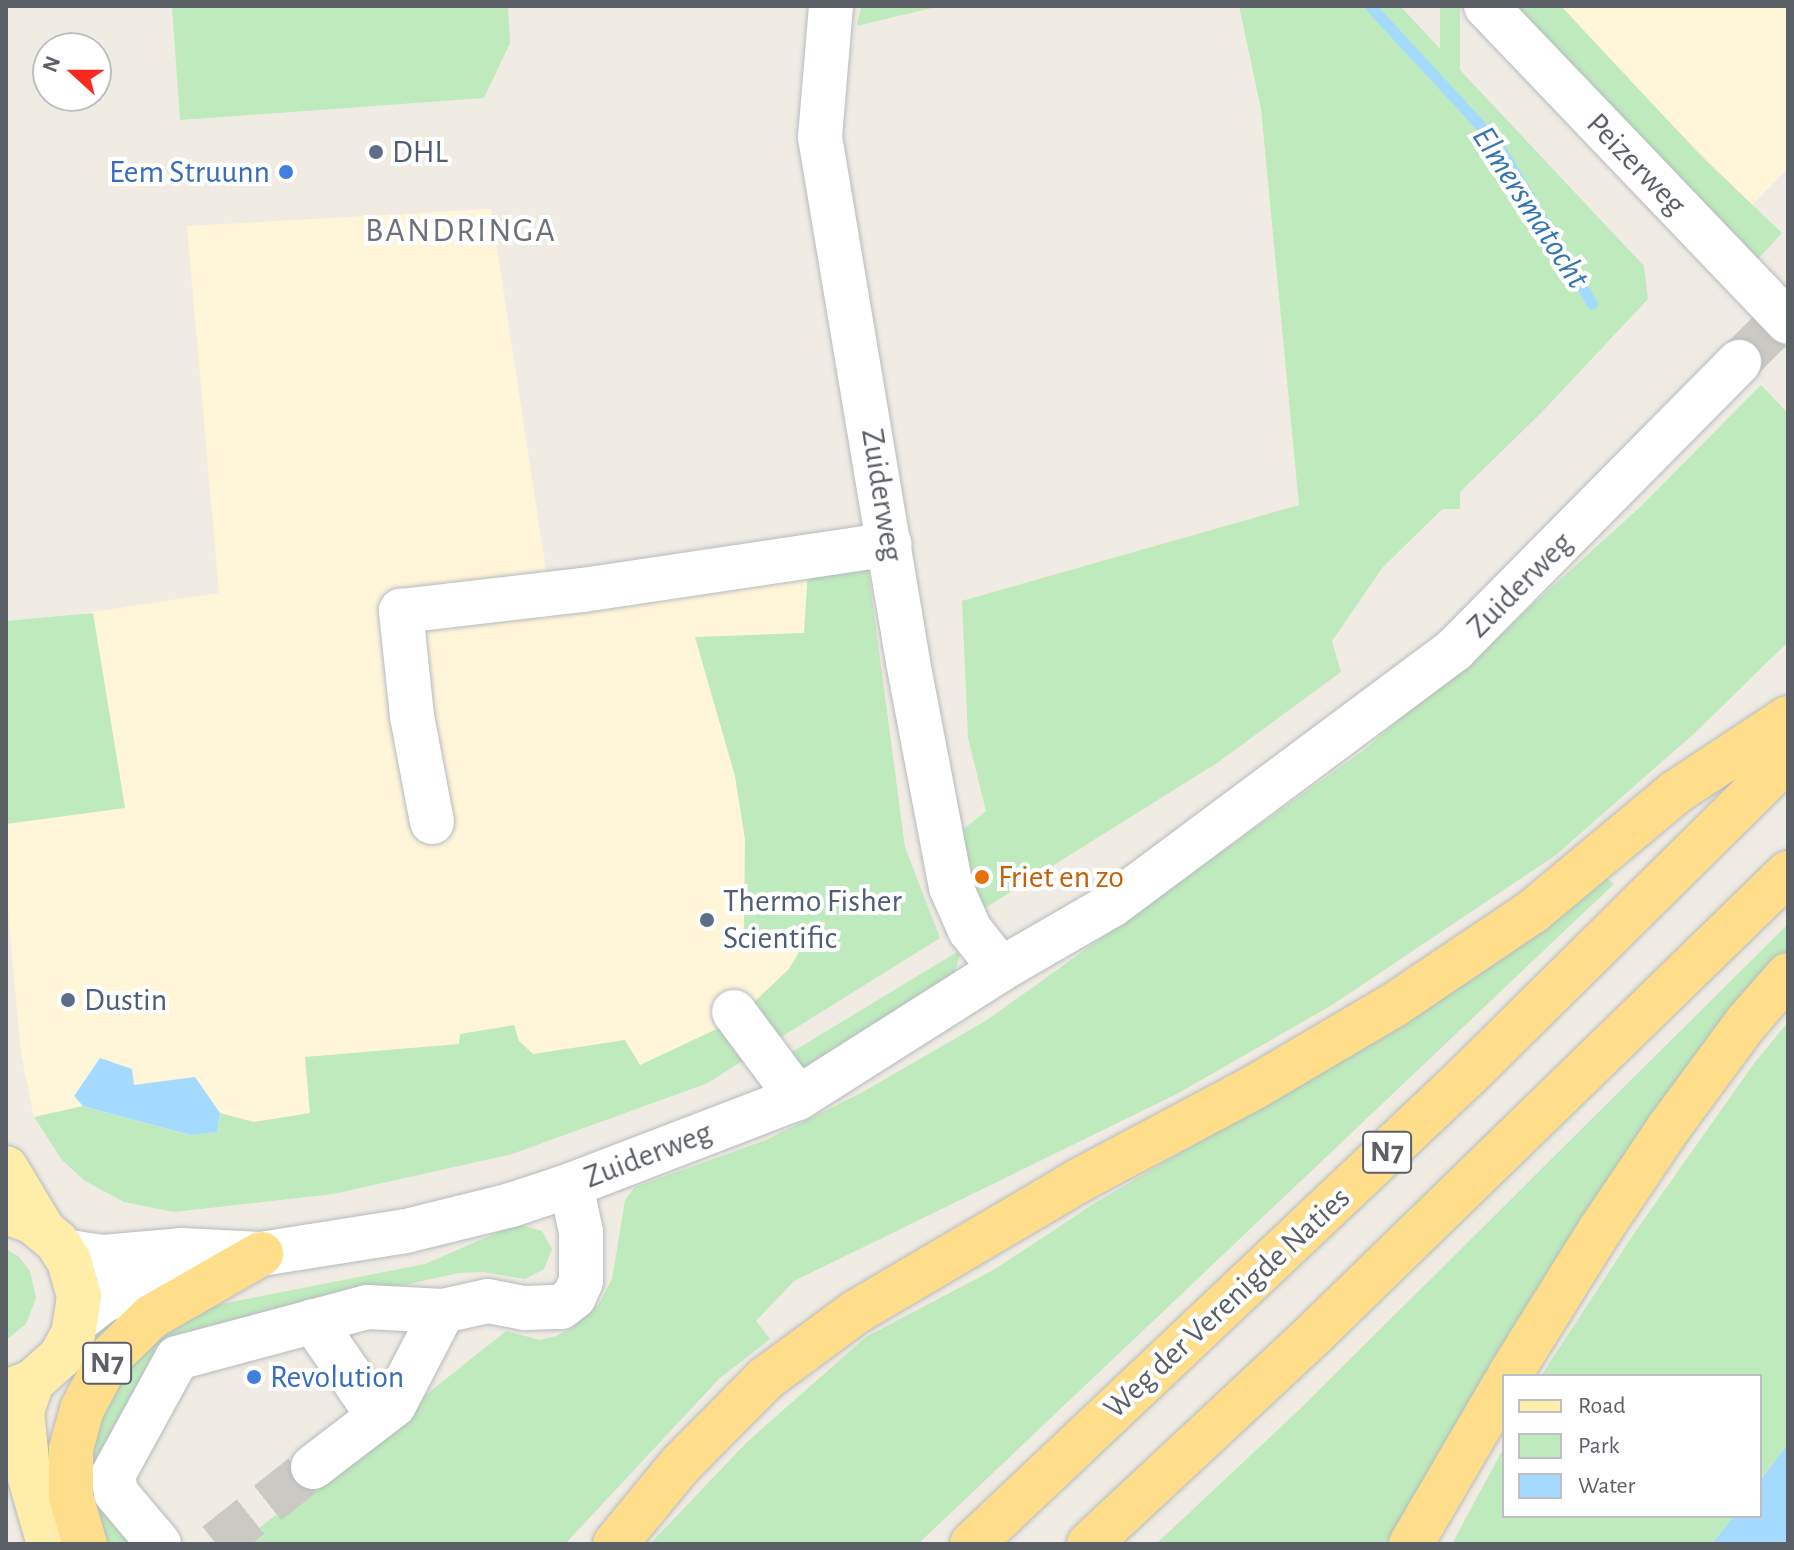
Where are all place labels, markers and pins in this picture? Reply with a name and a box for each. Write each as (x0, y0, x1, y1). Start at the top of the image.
place label: DHL (392, 133, 448, 171)
marker: DHL (367, 143, 385, 161)
place label: Eem Struunn (109, 153, 270, 191)
marker: Eem Struunn (277, 163, 295, 181)
place label: Friet en zo (998, 858, 1124, 896)
marker: Friet en zo (973, 868, 991, 886)
place label: Thermo Fisher Scientific (723, 883, 902, 958)
marker: Thermo Fisher Scientific (698, 911, 716, 929)
place label: Dustin (84, 981, 167, 1019)
marker: Dustin (59, 991, 77, 1009)
place label: Revolution (270, 1358, 404, 1396)
marker: Revolution (245, 1368, 263, 1386)

